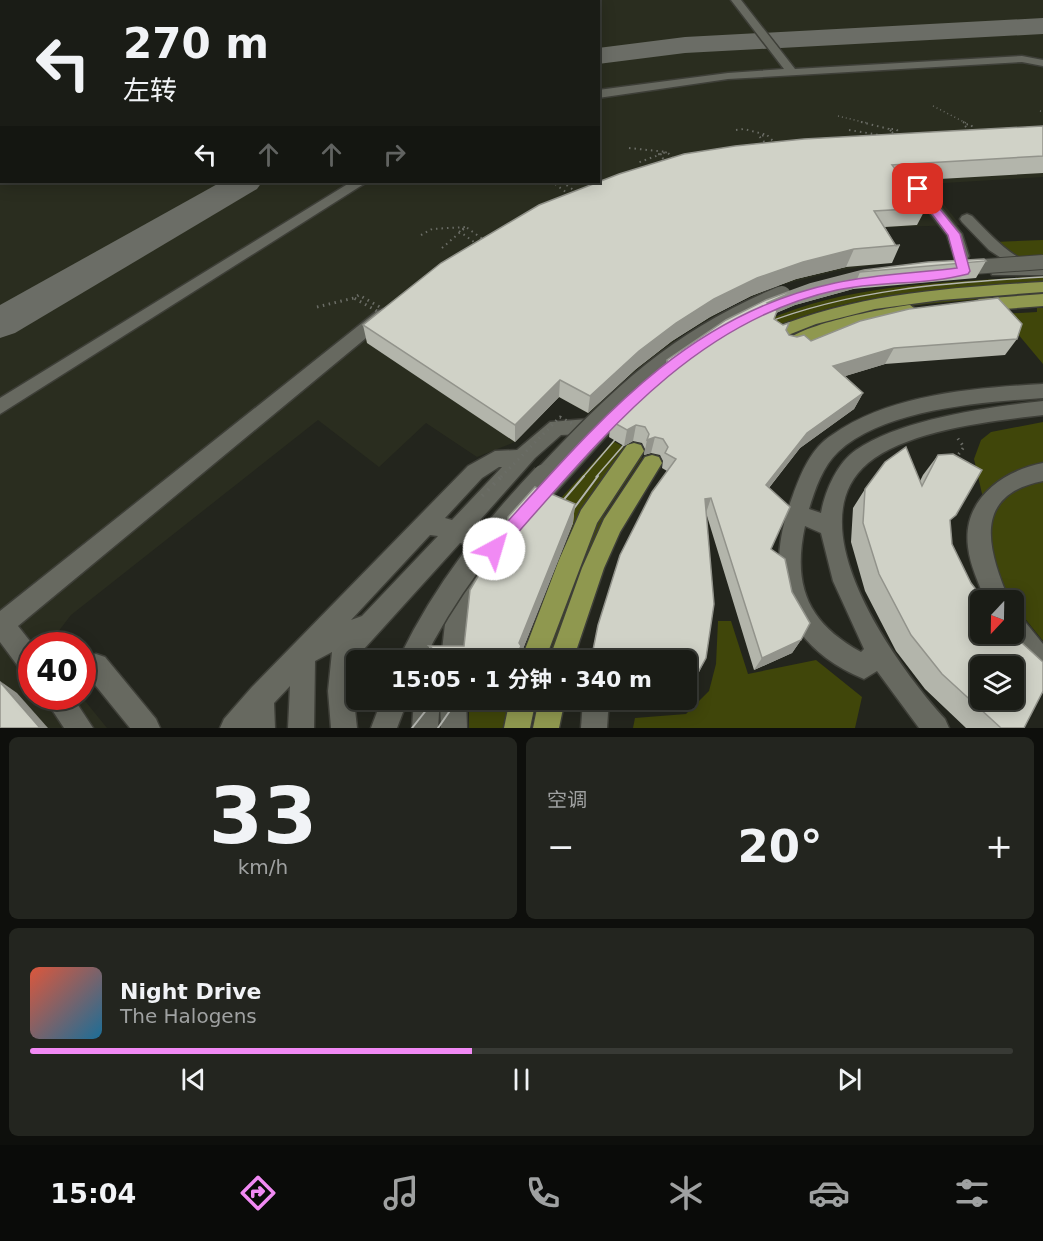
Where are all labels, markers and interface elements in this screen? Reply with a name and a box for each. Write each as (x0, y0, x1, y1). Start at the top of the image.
text: 270 m (123, 19, 269, 68)
icon: left (24, 24, 102, 102)
text: 左转 (123, 75, 177, 106)
icon: left (189, 138, 222, 171)
icon: ahead (252, 138, 285, 171)
icon: ahead (315, 138, 348, 171)
icon: right (378, 138, 411, 171)
pin (892, 163, 943, 214)
icon: arrive (901, 172, 934, 205)
position arrow (462, 517, 526, 581)
north arrow (970, 590, 1024, 644)
map controls (970, 590, 1024, 710)
speed limit sign: 40 (18, 632, 96, 710)
button: layers (970, 656, 1024, 710)
text: 15:05 · 1 分钟 · 340 m (391, 667, 652, 692)
text: 33 (209, 771, 317, 861)
text: 空调 (547, 788, 587, 812)
text: 20° (737, 820, 823, 873)
text: − (547, 827, 575, 866)
text: + (985, 827, 1013, 866)
text: km/h (238, 855, 288, 879)
text: Night Drive (120, 979, 261, 1004)
text: The Halogens (120, 1004, 257, 1028)
icon: previous (177, 1063, 210, 1096)
icon: pause (505, 1063, 538, 1096)
icon: next (833, 1063, 866, 1096)
icon: directions (237, 1172, 279, 1214)
icon: music (380, 1172, 422, 1214)
icon: phone (522, 1172, 564, 1214)
icon: climate (665, 1172, 707, 1214)
icon: car (808, 1172, 850, 1214)
icon: filters (951, 1172, 993, 1214)
text: 15:04 (50, 1178, 136, 1209)

